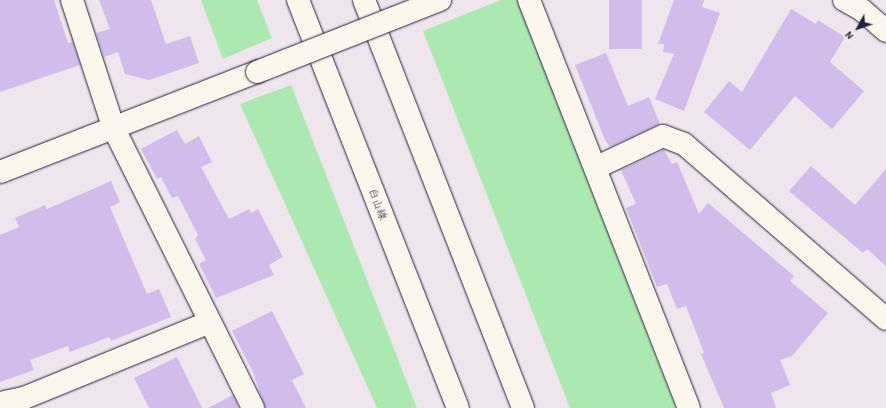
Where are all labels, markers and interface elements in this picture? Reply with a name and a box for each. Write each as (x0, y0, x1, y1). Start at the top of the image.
north arrow (838, 8, 878, 48)
text: N (842, 29, 856, 42)
street label: 白山線 (366, 186, 390, 222)

